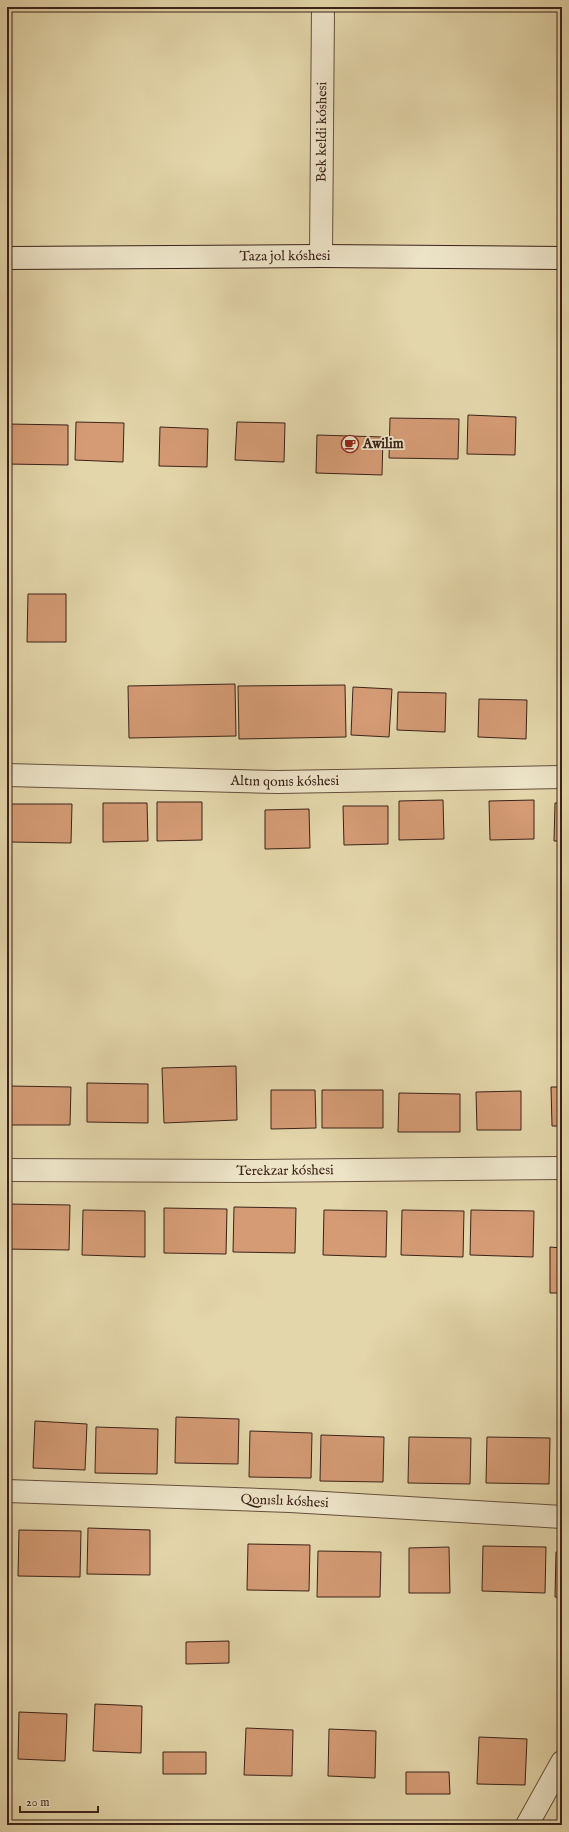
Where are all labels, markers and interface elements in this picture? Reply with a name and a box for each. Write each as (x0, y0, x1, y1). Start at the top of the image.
street label: Bek keldi kóshesi (313, 81, 331, 182)
street label: Taza jol kóshesi (239, 247, 331, 266)
cafe icon: Awilim (340, 434, 360, 454)
place label: Awilim (362, 435, 404, 453)
street label: Altın qonıs kóshesi (229, 772, 340, 791)
street label: Terekzar kóshesi (236, 1161, 334, 1180)
street label: Qonıslı kóshesi (240, 1490, 330, 1512)
scale bar (20, 1788, 98, 1814)
text: 20 m (26, 1795, 49, 1810)

